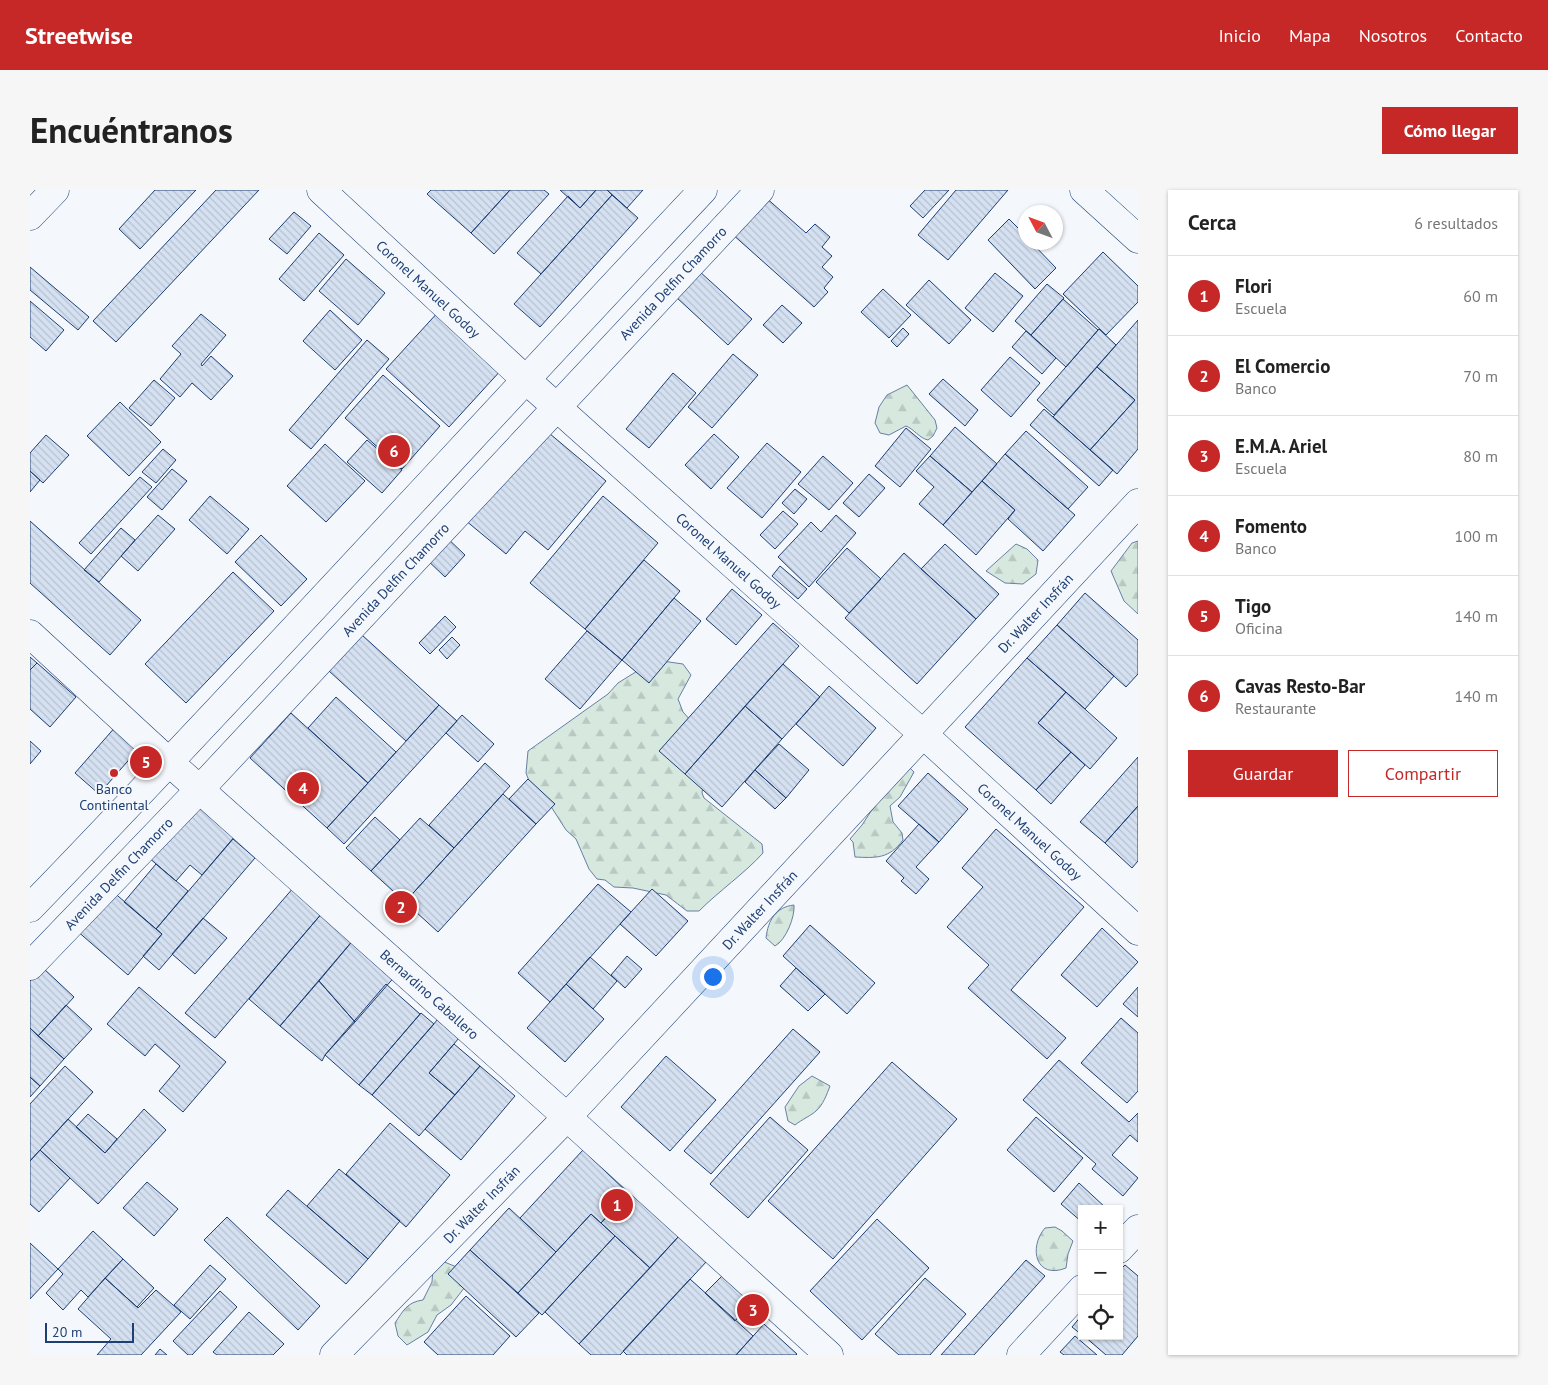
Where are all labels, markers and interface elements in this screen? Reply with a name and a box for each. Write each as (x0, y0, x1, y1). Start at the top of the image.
text: Streetwise (25, 20, 133, 51)
text: Inicio (1218, 24, 1261, 47)
text: Mapa (1289, 24, 1331, 47)
text: Nosotros (1359, 24, 1427, 47)
text: Contacto (1455, 24, 1523, 47)
text: Encuéntranos (30, 107, 233, 153)
button: Cómo llegar (1382, 107, 1518, 154)
north arrow (1018, 205, 1063, 250)
text: Cerca (1188, 209, 1237, 236)
text: 6 resultados (1414, 213, 1498, 233)
street label: Avenida Delfin Chamorro (616, 222, 730, 344)
street label: Coronel Manuel Godoy (372, 237, 484, 342)
text: Flori (1235, 274, 1272, 298)
text: 1 (1199, 286, 1209, 306)
text: 60 m (1463, 286, 1498, 306)
text: Escuela (1235, 298, 1287, 318)
text: El Comercio (1235, 354, 1330, 378)
text: 2 (1199, 366, 1209, 386)
text: 70 m (1463, 366, 1498, 386)
text: Banco (1235, 378, 1276, 398)
pin: 6 (378, 432, 410, 470)
text: E.M.A. Ariel (1235, 434, 1327, 458)
text: 3 (1199, 446, 1209, 466)
text: 80 m (1463, 446, 1498, 466)
text: Escuela (1235, 458, 1287, 478)
street label: Coronel Manuel Godoy (672, 509, 786, 613)
text: Fomento (1235, 514, 1307, 538)
street label: Avenida Delfin Chamorro (338, 519, 453, 640)
text: 4 (1199, 526, 1209, 546)
text: 100 m (1455, 526, 1498, 546)
text: Banco (1235, 538, 1276, 558)
street label: Dr. Walter Insfrán (994, 570, 1077, 657)
text: Tigo (1235, 594, 1271, 618)
text: 5 (1199, 606, 1209, 626)
text: 140 m (1455, 606, 1498, 626)
text: Oficina (1235, 618, 1283, 638)
text: Cavas Resto-Bar (1235, 674, 1365, 698)
text: 6 (1199, 686, 1209, 706)
text: 140 m (1455, 686, 1498, 706)
text: Restaurante (1235, 698, 1316, 718)
pin: 5 (130, 743, 162, 781)
button: Guardar (1188, 750, 1338, 797)
button: Compartir (1348, 750, 1498, 797)
marker: Banco Continental (108, 767, 120, 779)
pin: 4 (287, 769, 319, 807)
street label: Coronel Manuel Godoy (974, 779, 1086, 884)
place label: Banco Continental (79, 780, 149, 814)
street label: Avenida Delfin Chamorro (61, 814, 177, 934)
street label: Dr. Walter Insfrán (718, 866, 801, 953)
pin: 2 (385, 888, 417, 926)
street label: Bernardino Caballero (376, 946, 483, 1043)
your location (700, 964, 726, 990)
street label: Dr. Walter Insfrán (439, 1161, 524, 1247)
pin: 1 (601, 1186, 633, 1224)
map controls (1078, 1205, 1123, 1340)
button: + (1078, 1205, 1123, 1250)
button: − (1078, 1250, 1123, 1295)
pin: 3 (737, 1291, 769, 1329)
button: locate (1078, 1295, 1123, 1340)
scale bar (45, 1320, 134, 1343)
text: 20 m (52, 1323, 82, 1341)

